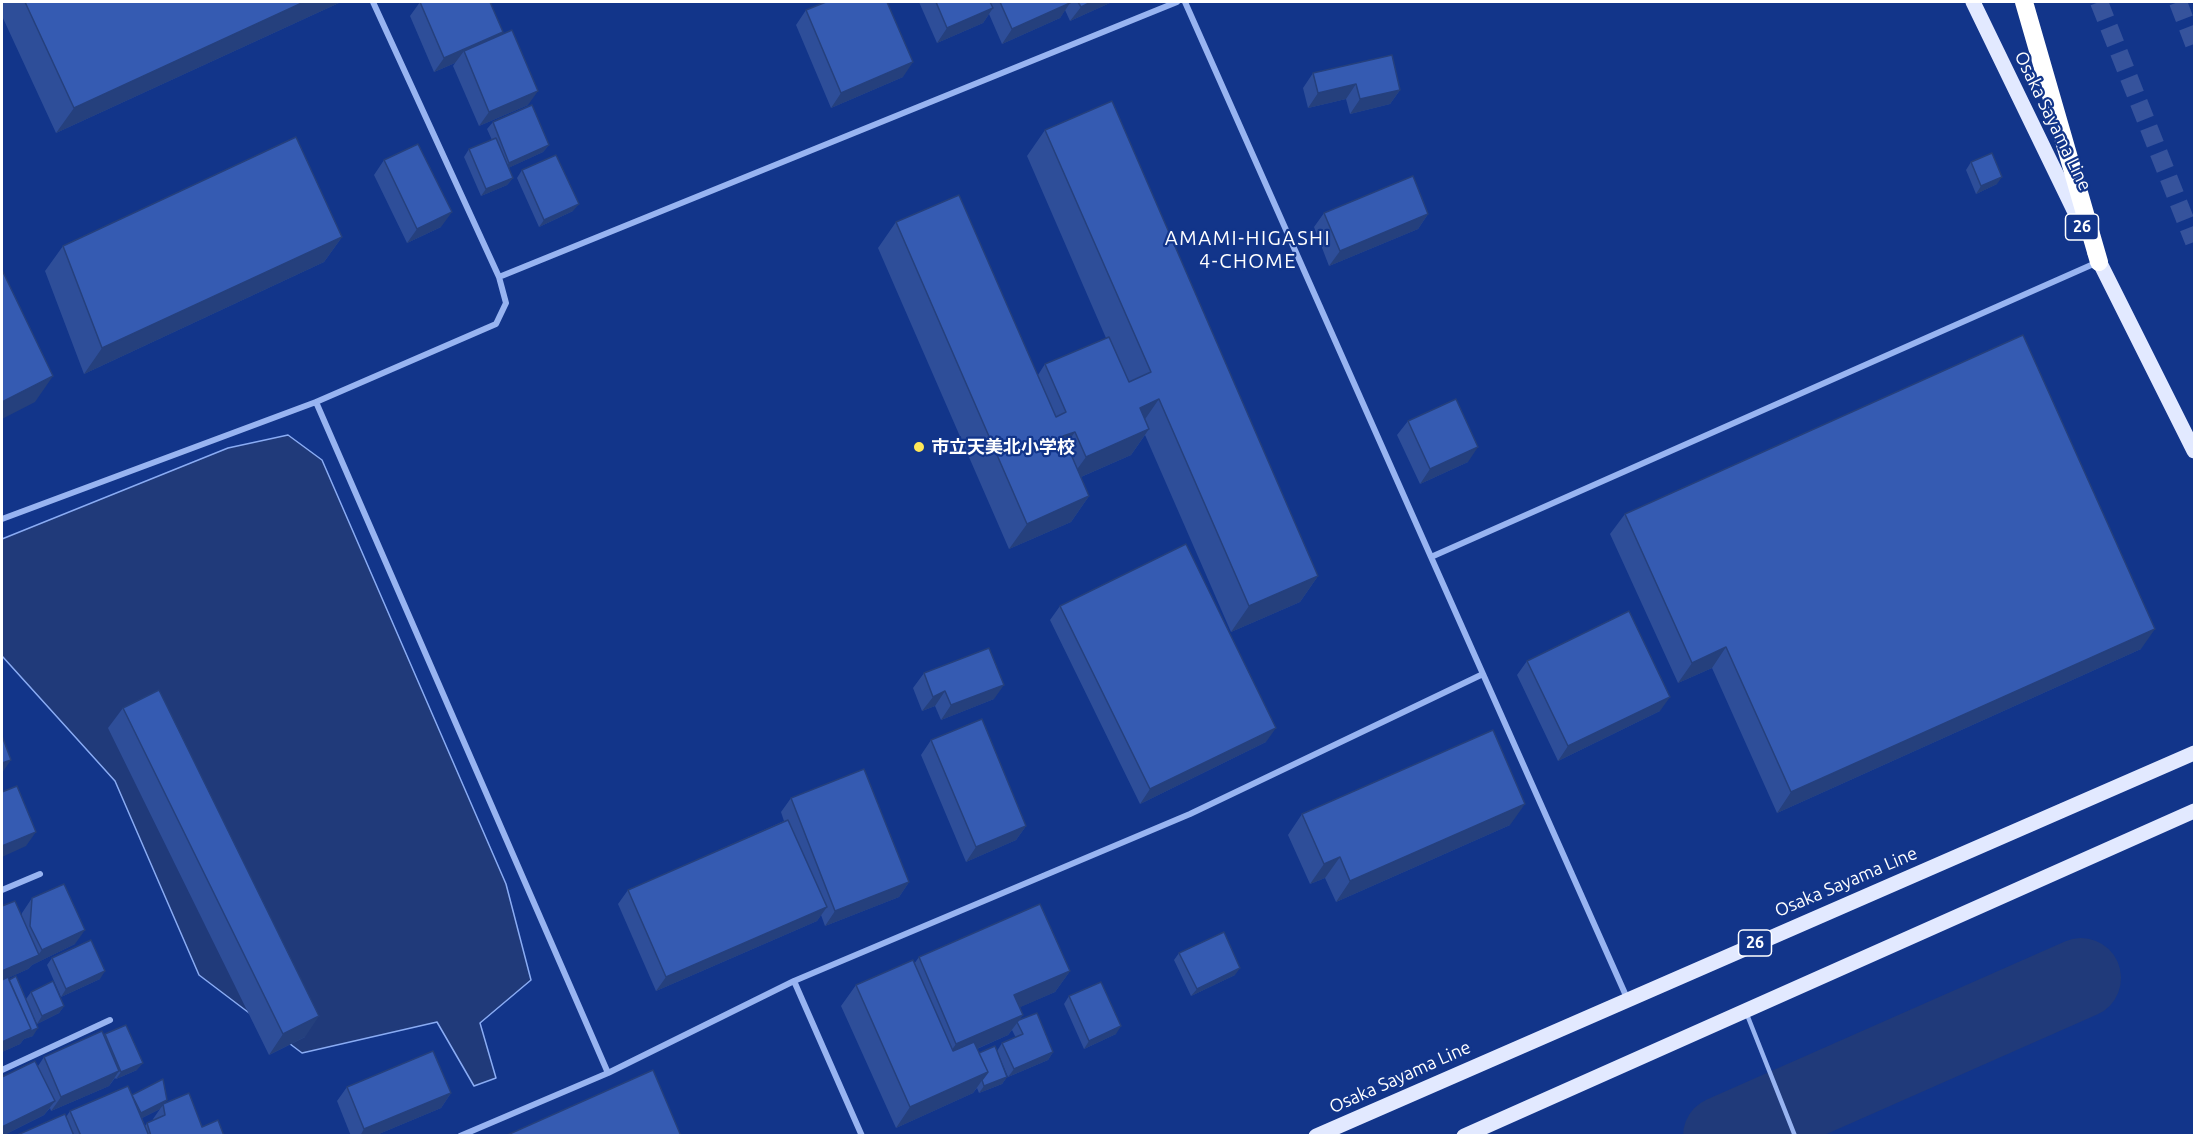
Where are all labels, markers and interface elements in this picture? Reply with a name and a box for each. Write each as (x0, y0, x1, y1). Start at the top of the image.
street label: Osaka Sayama Line (2010, 48, 2096, 194)
road number: 26 (2066, 214, 2098, 240)
district label: AMAMI-HIGASHI 4-CHOME (1165, 226, 1331, 273)
place label: 市立天美北小学校 (931, 436, 1075, 458)
marker: 市立天美北小学校 (912, 440, 926, 454)
street label: Osaka Sayama Line (1771, 842, 1921, 922)
road number: 26 (1738, 930, 1772, 956)
street label: Osaka Sayama Line (1326, 1036, 1474, 1118)

